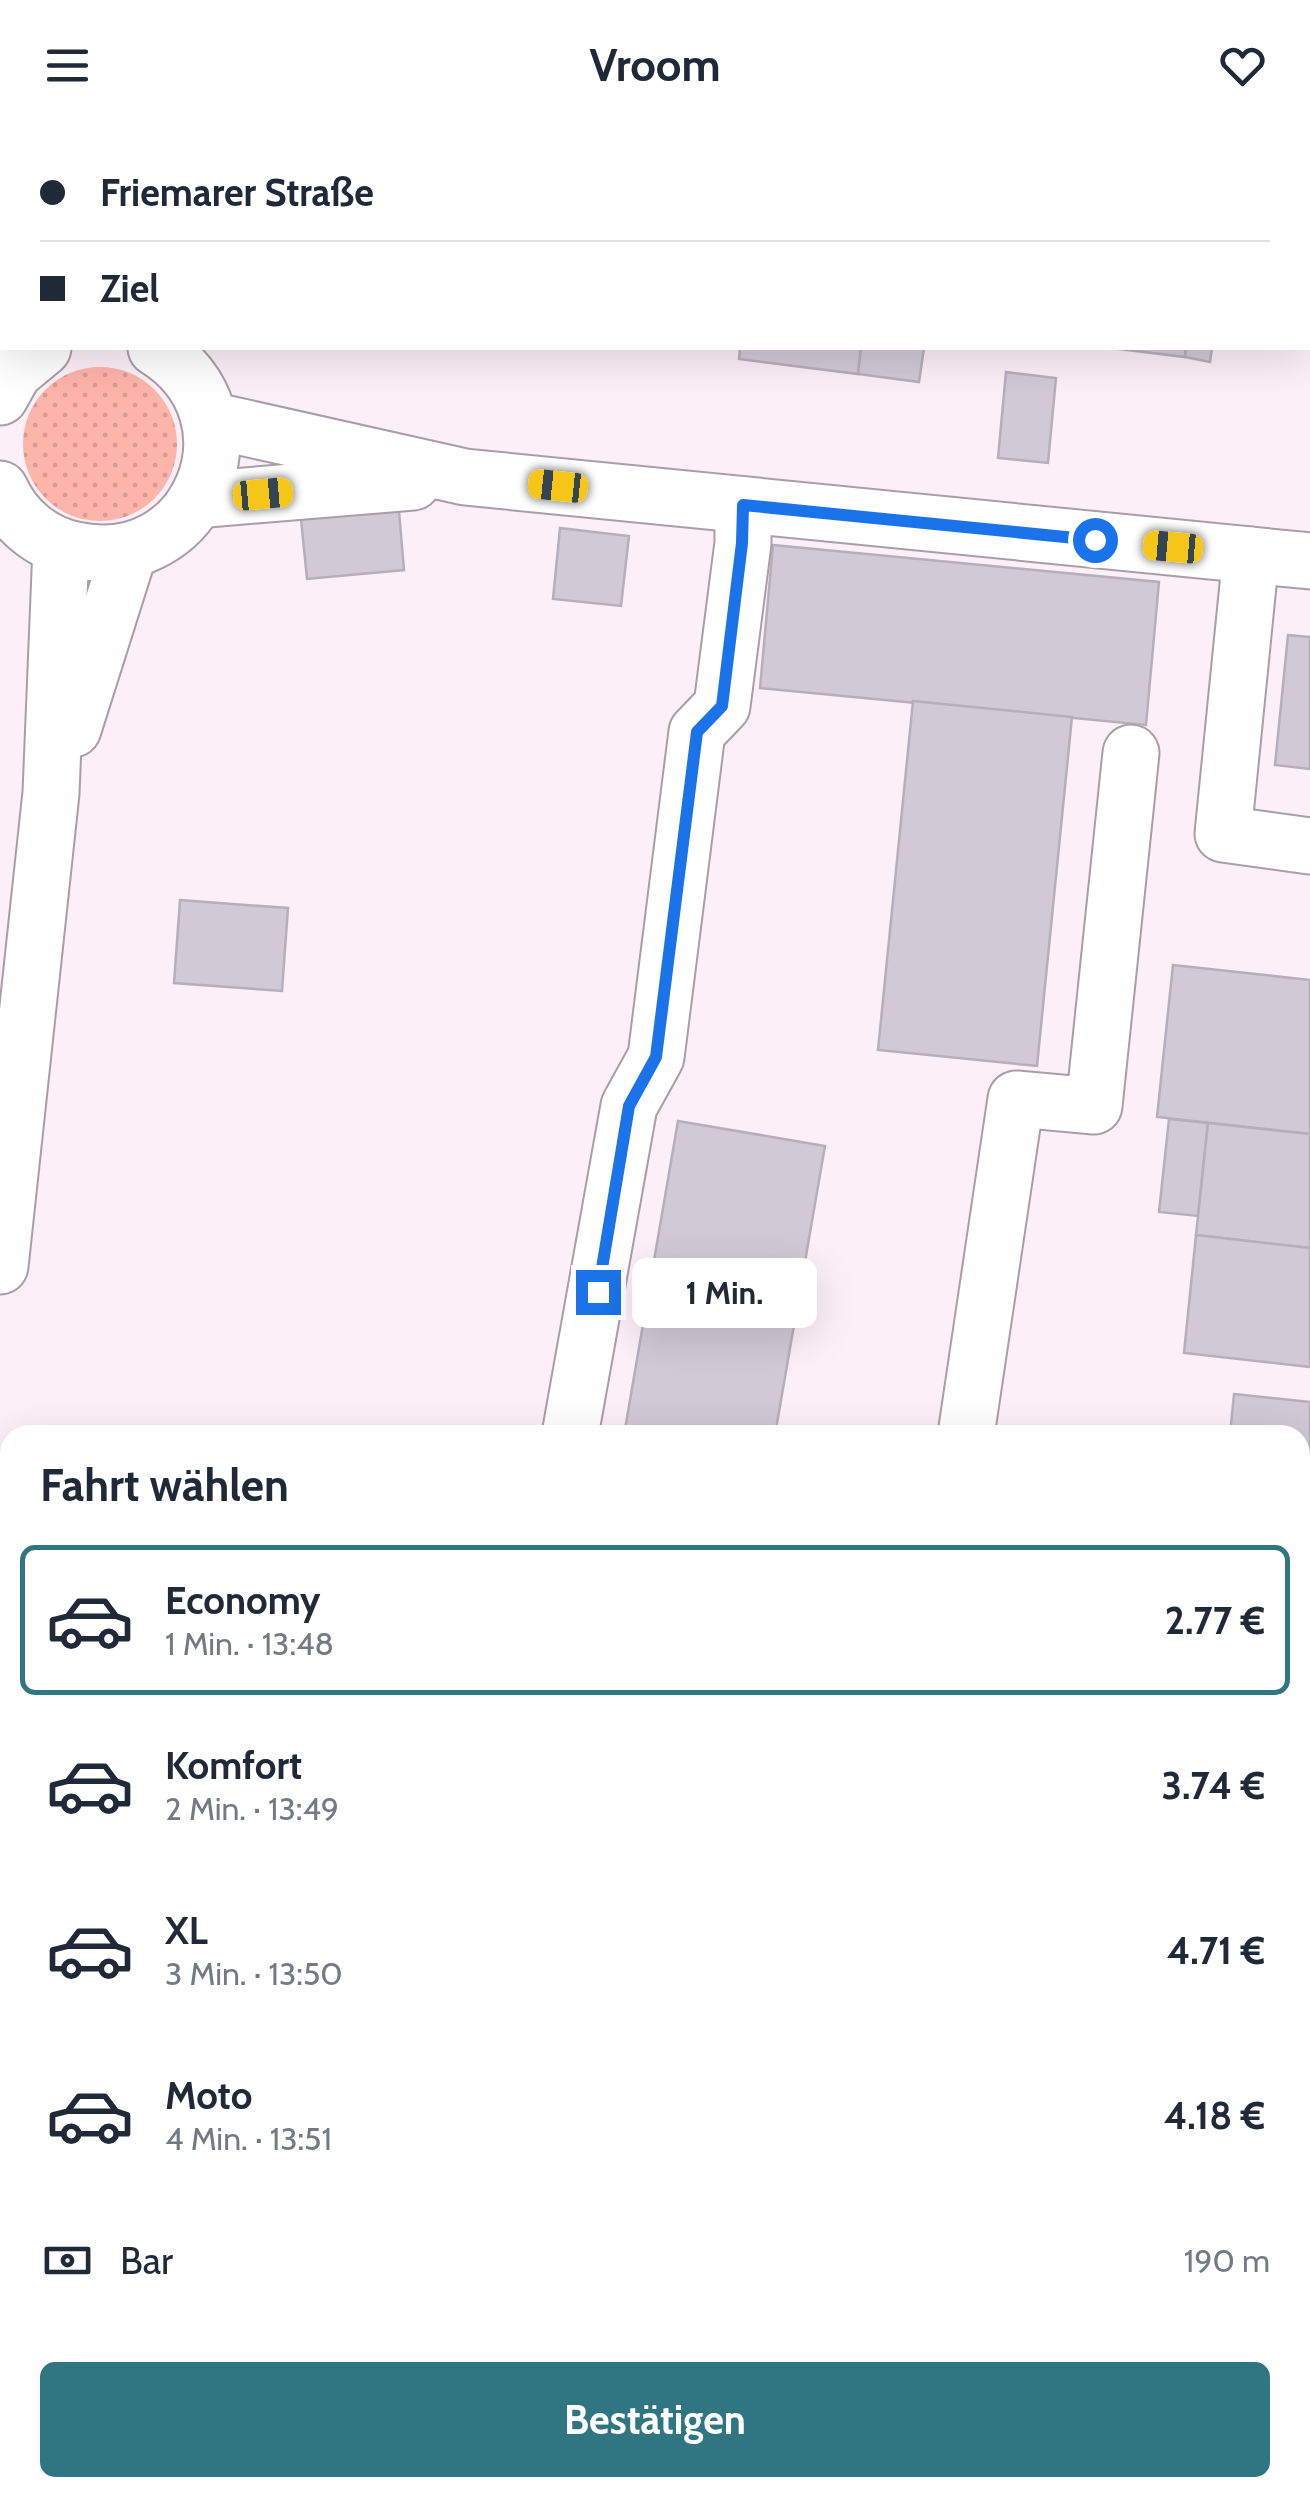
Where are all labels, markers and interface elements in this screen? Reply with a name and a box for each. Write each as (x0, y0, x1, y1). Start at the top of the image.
icon: menu (40, 38, 95, 93)
text: Vroom (589, 38, 721, 92)
icon: heart (1215, 38, 1270, 93)
text: Friemarer Straße (100, 169, 374, 216)
text: Ziel (100, 265, 159, 312)
car (527, 468, 589, 504)
car (232, 476, 294, 512)
route start (1073, 518, 1118, 563)
car (1142, 529, 1204, 565)
callout: 1 Min. (633, 1257, 818, 1327)
route end (576, 1270, 621, 1315)
text: 1 Min. (686, 1273, 763, 1312)
text: Fahrt wählen (40, 1458, 289, 1512)
icon: car (45, 1575, 135, 1665)
text: Economy (165, 1577, 320, 1624)
text: 2.77 € (1165, 1597, 1265, 1644)
text: 1 Min. · 13:48 (165, 1624, 334, 1663)
icon: car (45, 1740, 135, 1830)
text: Komfort (165, 1742, 302, 1789)
text: 3.74 € (1161, 1762, 1265, 1809)
text: 2 Min. · 13:49 (165, 1789, 339, 1828)
icon: car (45, 1905, 135, 1995)
text: XL (165, 1907, 208, 1954)
text: 4.71 € (1167, 1927, 1265, 1974)
text: 3 Min. · 13:50 (165, 1954, 343, 1993)
icon: car (45, 2070, 135, 2160)
text: Moto (165, 2072, 252, 2119)
text: 4.18 € (1164, 2092, 1265, 2139)
text: 4 Min. · 13:51 (165, 2119, 332, 2158)
icon: cash (40, 2233, 95, 2288)
text: Bar (120, 2237, 173, 2284)
text: 190 m (1184, 2241, 1270, 2280)
button: Bestätigen (40, 2362, 1270, 2477)

